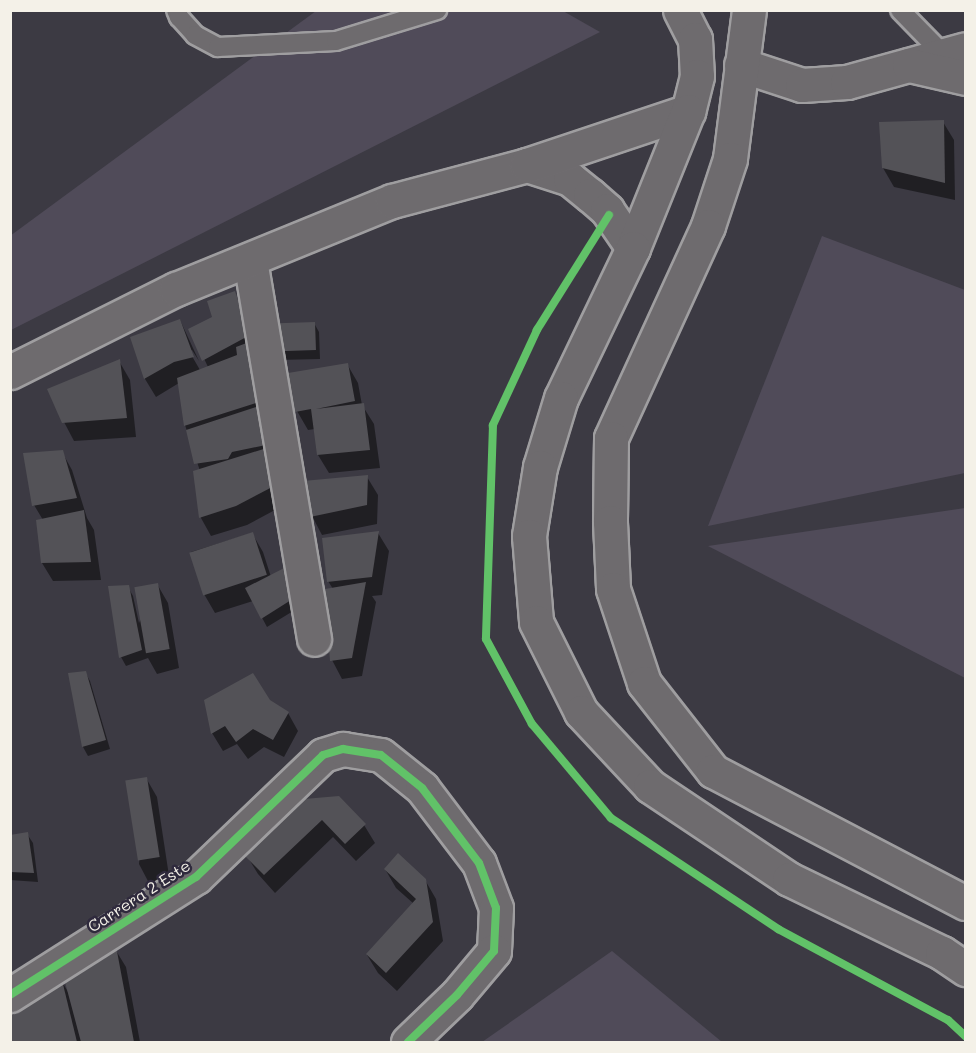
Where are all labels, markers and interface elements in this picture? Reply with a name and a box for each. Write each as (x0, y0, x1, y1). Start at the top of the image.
street label: Carrera 2 Este (84, 856, 194, 936)

